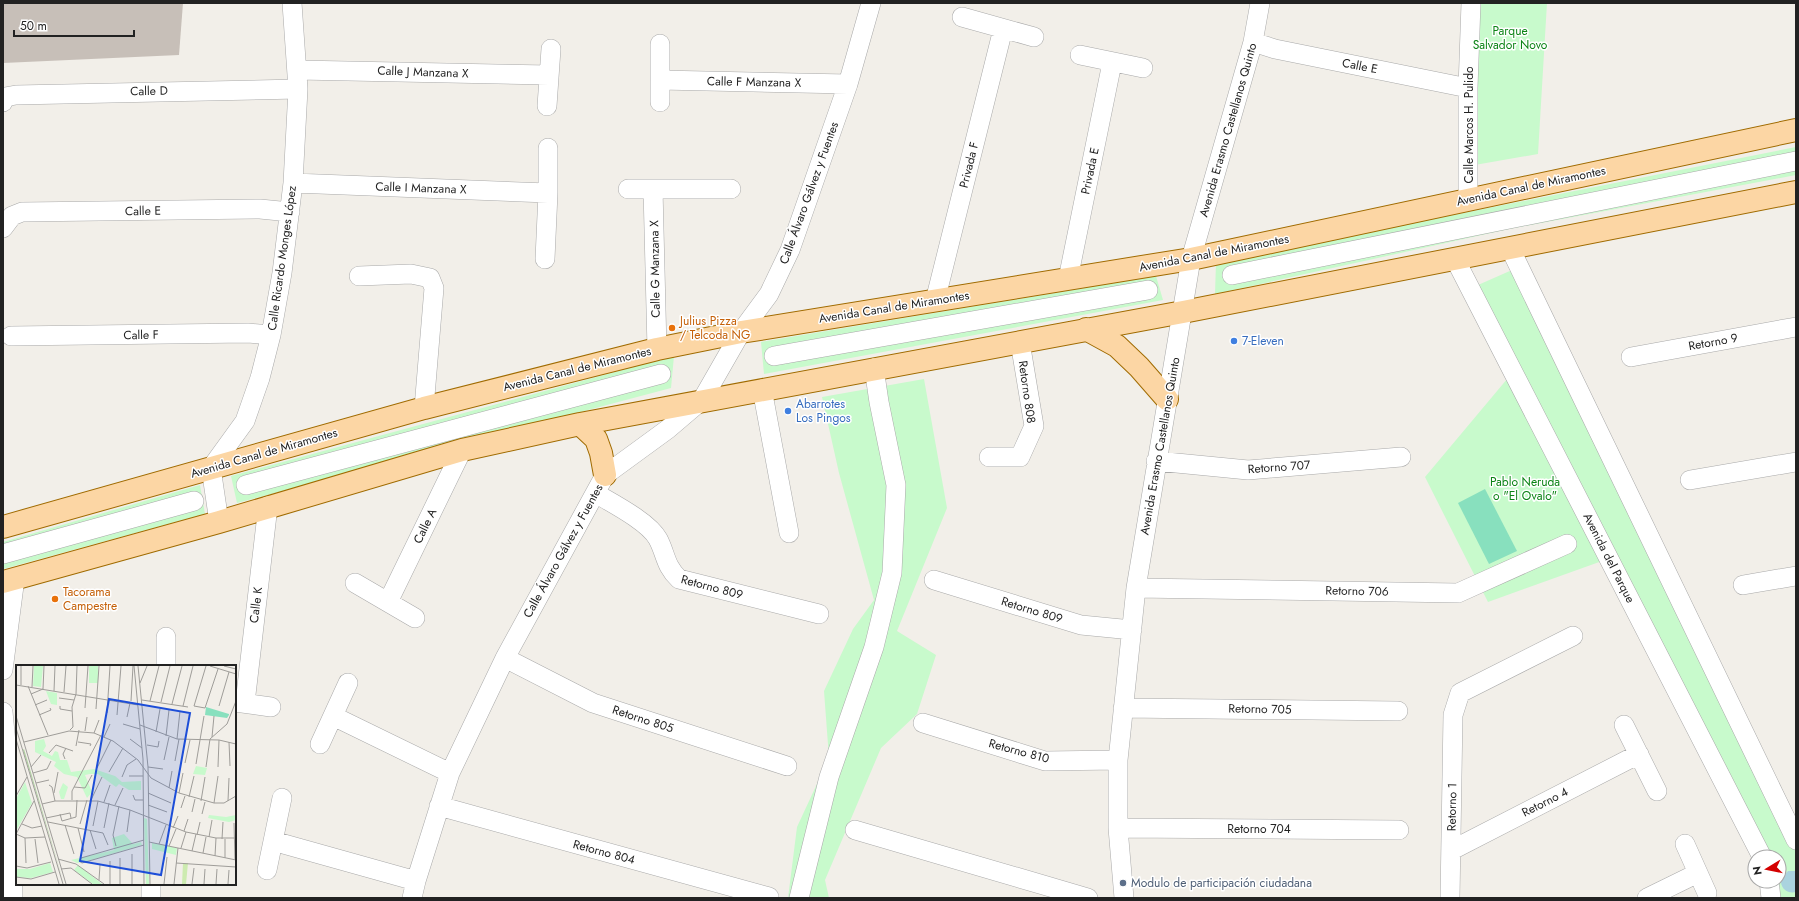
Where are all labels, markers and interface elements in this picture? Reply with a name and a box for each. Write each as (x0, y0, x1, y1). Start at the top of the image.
scale bar (14, 12, 134, 38)
text: 50 m (20, 17, 47, 35)
park label: Parque Salvador Novo (1473, 22, 1548, 54)
street label: Avenida Erasmo Castellanos Quinto (1195, 40, 1262, 219)
street label: Calle E (1341, 54, 1379, 78)
street label: Calle J Manzana X (377, 61, 469, 83)
street label: Calle Marcos H. Pulido (1460, 66, 1478, 184)
street label: Calle F Manzana X (707, 72, 802, 92)
street label: Calle D (130, 82, 168, 100)
street label: Calle Álvaro Gálvez y Fuentes (775, 119, 843, 267)
street label: Privada F (955, 140, 983, 190)
street label: Privada E (1076, 146, 1104, 196)
street label: Avenida Canal de Miramontes (1455, 161, 1607, 211)
street label: Calle I Manzana X (375, 177, 467, 199)
street label: Calle Ricardo Monges López (263, 184, 301, 332)
street label: Calle E (125, 202, 161, 220)
street label: Calle G Manzana X (645, 220, 665, 318)
street label: Avenida Canal de Miramontes (1138, 230, 1291, 276)
street label: Avenida Canal de Miramontes (817, 286, 971, 328)
place label: Julius Pizza / Telcoda NG (678, 312, 750, 344)
marker: Julius Pizza / Telcoda NG (667, 323, 677, 333)
street label: Calle F (123, 326, 159, 344)
street label: Retorno 9 (1687, 329, 1739, 355)
place label: 7-Eleven (1242, 332, 1284, 350)
marker: 7-Eleven (1229, 336, 1239, 346)
street label: Avenida Canal de Miramontes (501, 342, 653, 396)
street label: Avenida Erasmo Castellanos Quinto (1135, 355, 1185, 536)
street label: Retorno 808 (1014, 359, 1040, 425)
place label: Abarrotes Los Pingos (796, 395, 851, 427)
marker: Abarrotes Los Pingos (783, 406, 793, 416)
street label: Avenida Canal de Miramontes (188, 423, 340, 483)
street label: Retorno 707 (1247, 456, 1312, 478)
park label: Pablo Neruda o "El Ovalo" (1490, 473, 1560, 505)
street label: Calle Álvaro Gálvez y Fuentes (519, 481, 607, 621)
street label: Calle A (409, 505, 441, 547)
street label: Avenida del Parque (1579, 510, 1639, 606)
street label: Retorno 809 (679, 570, 745, 604)
street label: Retorno 706 (1325, 581, 1389, 601)
place label: Tacorama Campestre (63, 583, 117, 615)
street label: Calle K (245, 586, 267, 624)
street label: Retorno 809 (999, 592, 1065, 628)
marker: Tacorama Campestre (50, 594, 60, 604)
inset map (16, 665, 236, 885)
street label: Retorno 705 (1228, 699, 1292, 719)
street label: Retorno 805 (610, 701, 676, 737)
street label: Retorno 810 (987, 734, 1051, 768)
street label: Retorno 1 (1443, 783, 1461, 831)
street label: Retorno 4 (1519, 783, 1571, 821)
street label: Retorno 704 (1227, 820, 1291, 838)
street label: Retorno 804 (571, 835, 637, 869)
north arrow (1747, 849, 1787, 889)
text: N (1749, 865, 1766, 876)
place label: Modulo de participación ciudadana (1131, 874, 1312, 892)
marker: Modulo de participación ciudadana (1118, 878, 1128, 888)

